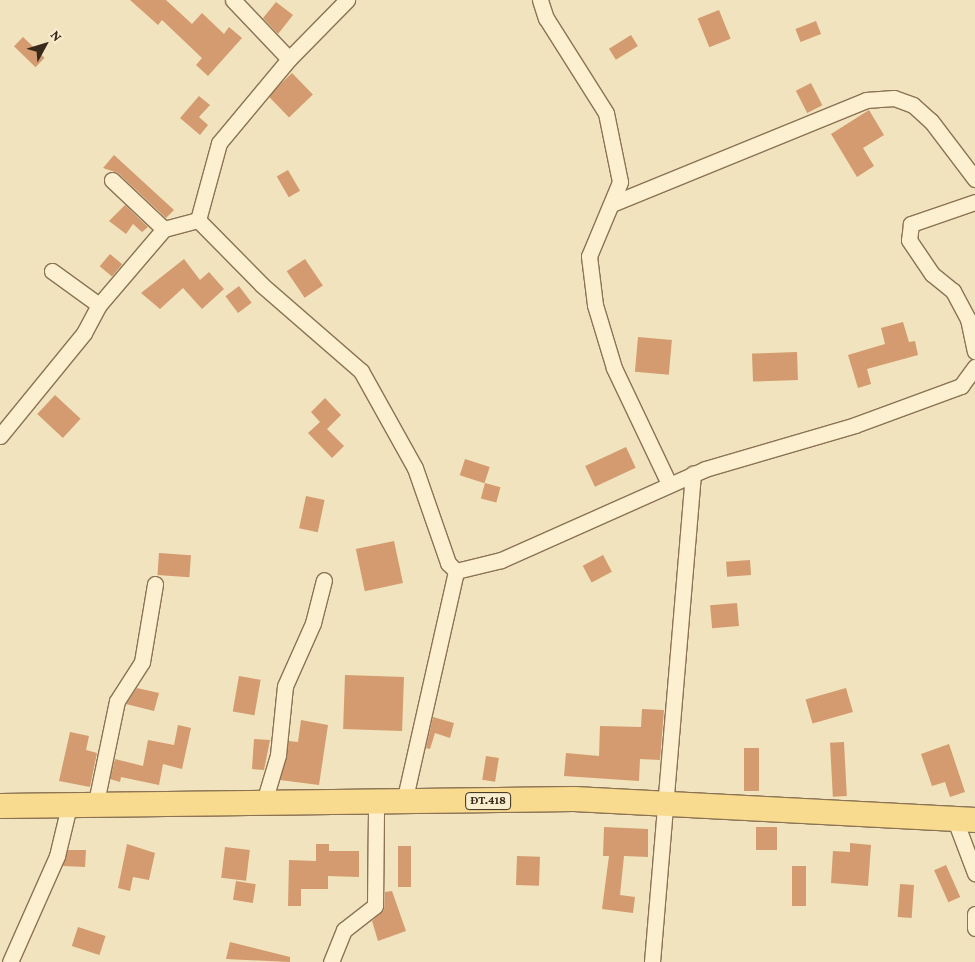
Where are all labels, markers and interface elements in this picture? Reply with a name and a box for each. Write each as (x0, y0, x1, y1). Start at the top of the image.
north arrow (20, 20, 70, 70)
text: N (47, 27, 66, 44)
road number: ĐT.418 (464, 791, 512, 810)

